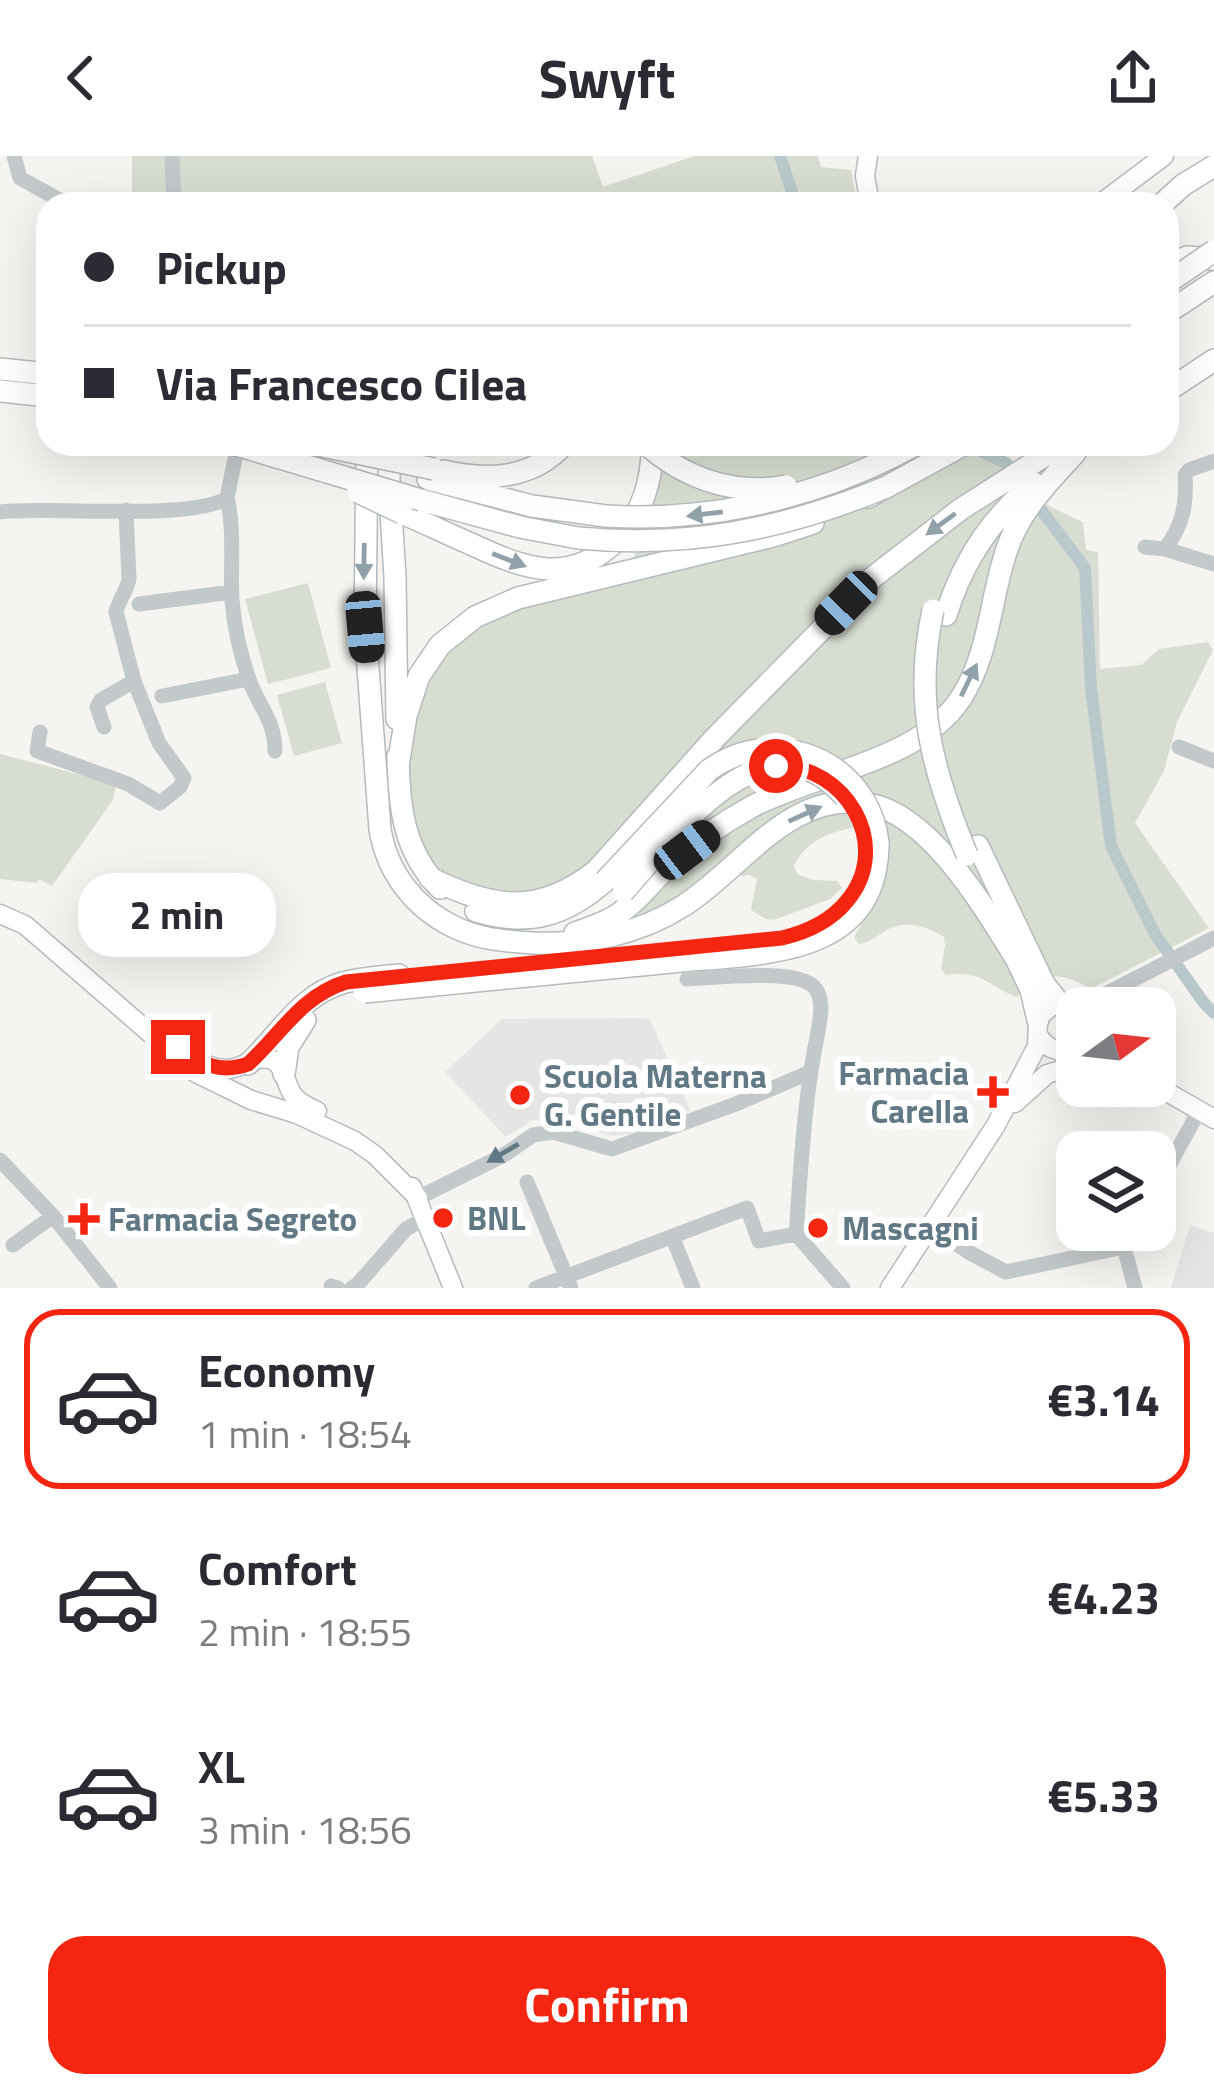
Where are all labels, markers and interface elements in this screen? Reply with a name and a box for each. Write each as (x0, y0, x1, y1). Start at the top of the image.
text: Swyft (539, 37, 675, 119)
icon: back (48, 45, 114, 111)
icon: share (1100, 45, 1166, 111)
text: Pickup (156, 233, 287, 301)
text: Via Francesco Cilea (156, 349, 527, 417)
one-way arrow (686, 504, 723, 523)
one-way arrow (926, 511, 957, 535)
one-way arrow (355, 543, 374, 581)
one-way arrow (491, 552, 527, 571)
car (808, 565, 884, 641)
car (344, 590, 386, 664)
one-way arrow (959, 662, 979, 697)
route start (749, 739, 803, 793)
one-way arrow (788, 803, 823, 823)
car (647, 814, 727, 886)
callout: 2 min (79, 873, 277, 957)
text: 2 min (130, 885, 224, 944)
north arrow (1056, 987, 1176, 1107)
map controls (1056, 987, 1176, 1251)
route end (151, 1020, 205, 1074)
place label: Farmacia Carella (838, 1048, 969, 1136)
place label: Scuola Materna G. Gentile (544, 1051, 767, 1139)
marker: Farmacia Carella (980, 1079, 1006, 1105)
marker: Scuola Materna G. Gentile (507, 1082, 533, 1108)
button: layers (1056, 1131, 1176, 1251)
one-way arrow (487, 1142, 520, 1163)
place label: BNL (467, 1193, 526, 1243)
place label: Farmacia Segreto (108, 1194, 357, 1244)
place label: Mascagni (842, 1203, 979, 1253)
marker: BNL (430, 1205, 456, 1231)
marker: Farmacia Segreto (71, 1206, 97, 1232)
marker: Mascagni (805, 1215, 831, 1241)
text: Economy (198, 1336, 375, 1404)
icon: car (54, 1345, 162, 1453)
text: €3.14 (1048, 1365, 1160, 1433)
text: 1 min · 18:54 (198, 1404, 412, 1463)
text: Comfort (198, 1534, 357, 1602)
icon: car (54, 1543, 162, 1651)
text: €4.23 (1048, 1563, 1160, 1631)
text: 2 min · 18:55 (198, 1602, 412, 1661)
text: XL (198, 1732, 245, 1800)
icon: car (54, 1741, 162, 1849)
text: €5.33 (1048, 1761, 1160, 1829)
text: 3 min · 18:56 (198, 1800, 412, 1859)
button: Confirm (48, 1936, 1166, 2074)

